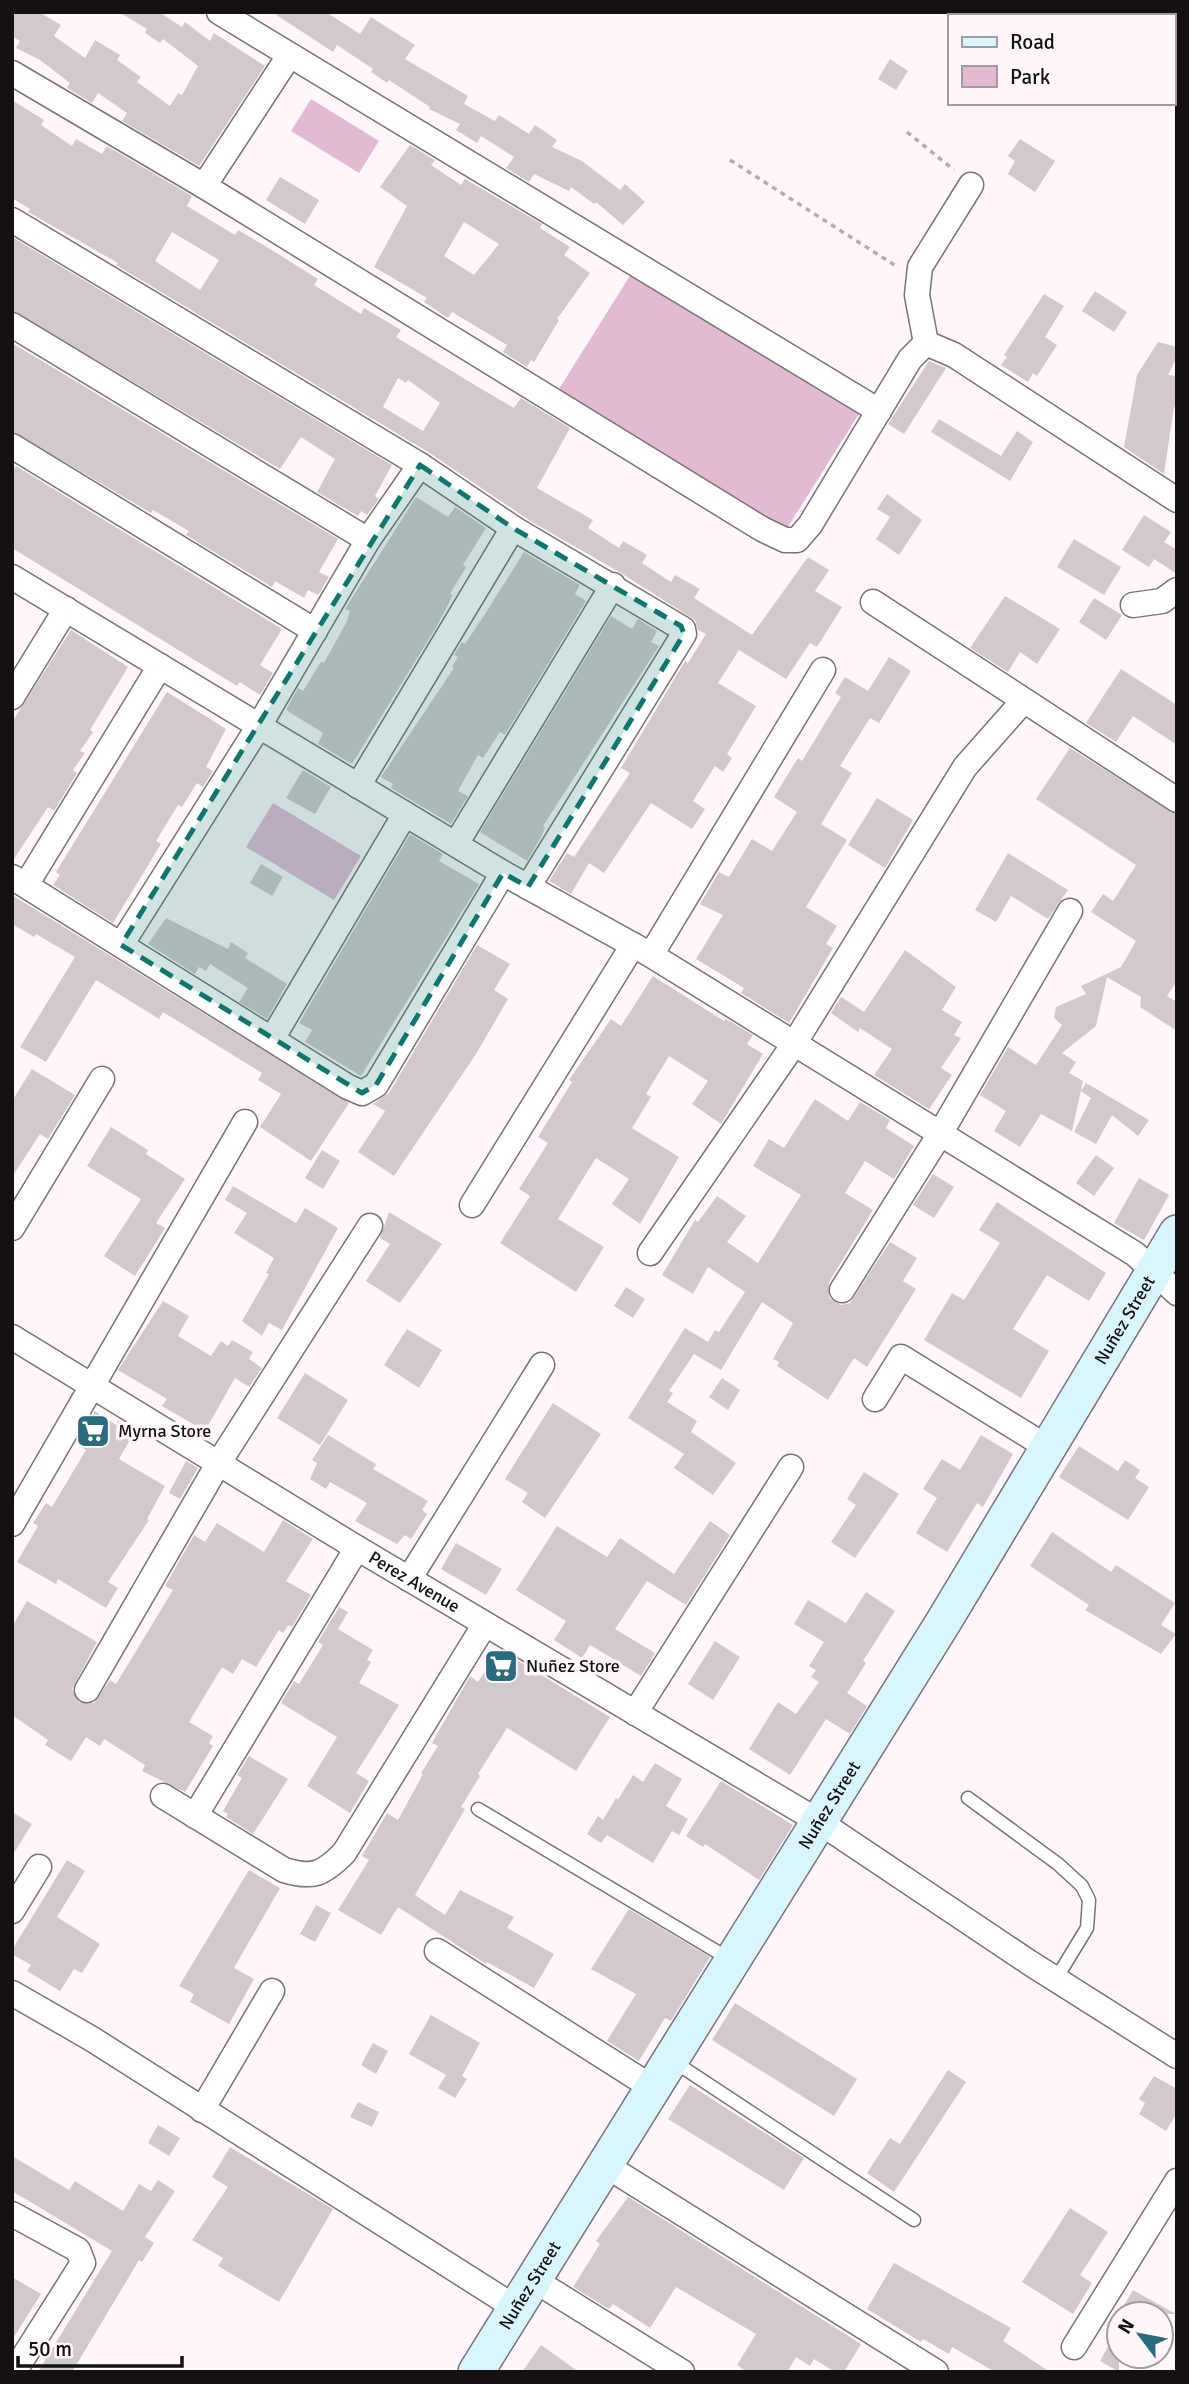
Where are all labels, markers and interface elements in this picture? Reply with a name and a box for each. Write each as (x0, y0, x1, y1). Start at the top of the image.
legend (948, 14, 1175, 105)
text: Road (1010, 29, 1055, 55)
text: Park (1010, 64, 1051, 90)
street label: Nuñez Street (1090, 1272, 1160, 1368)
supermarket icon: Myrna Store (74, 1412, 112, 1450)
place label: Myrna Store (118, 1420, 211, 1442)
street label: Perez Avenue (365, 1546, 464, 1617)
supermarket icon: Nuñez Store (482, 1647, 520, 1685)
place label: Nuñez Store (526, 1655, 620, 1677)
street label: Nuñez Street (794, 1757, 865, 1853)
street label: Nuñez Street (494, 2237, 566, 2334)
north arrow (1105, 2300, 1175, 2370)
text: N (1113, 2315, 1140, 2338)
scale bar (18, 2324, 182, 2368)
text: 50 m (28, 2336, 72, 2362)

